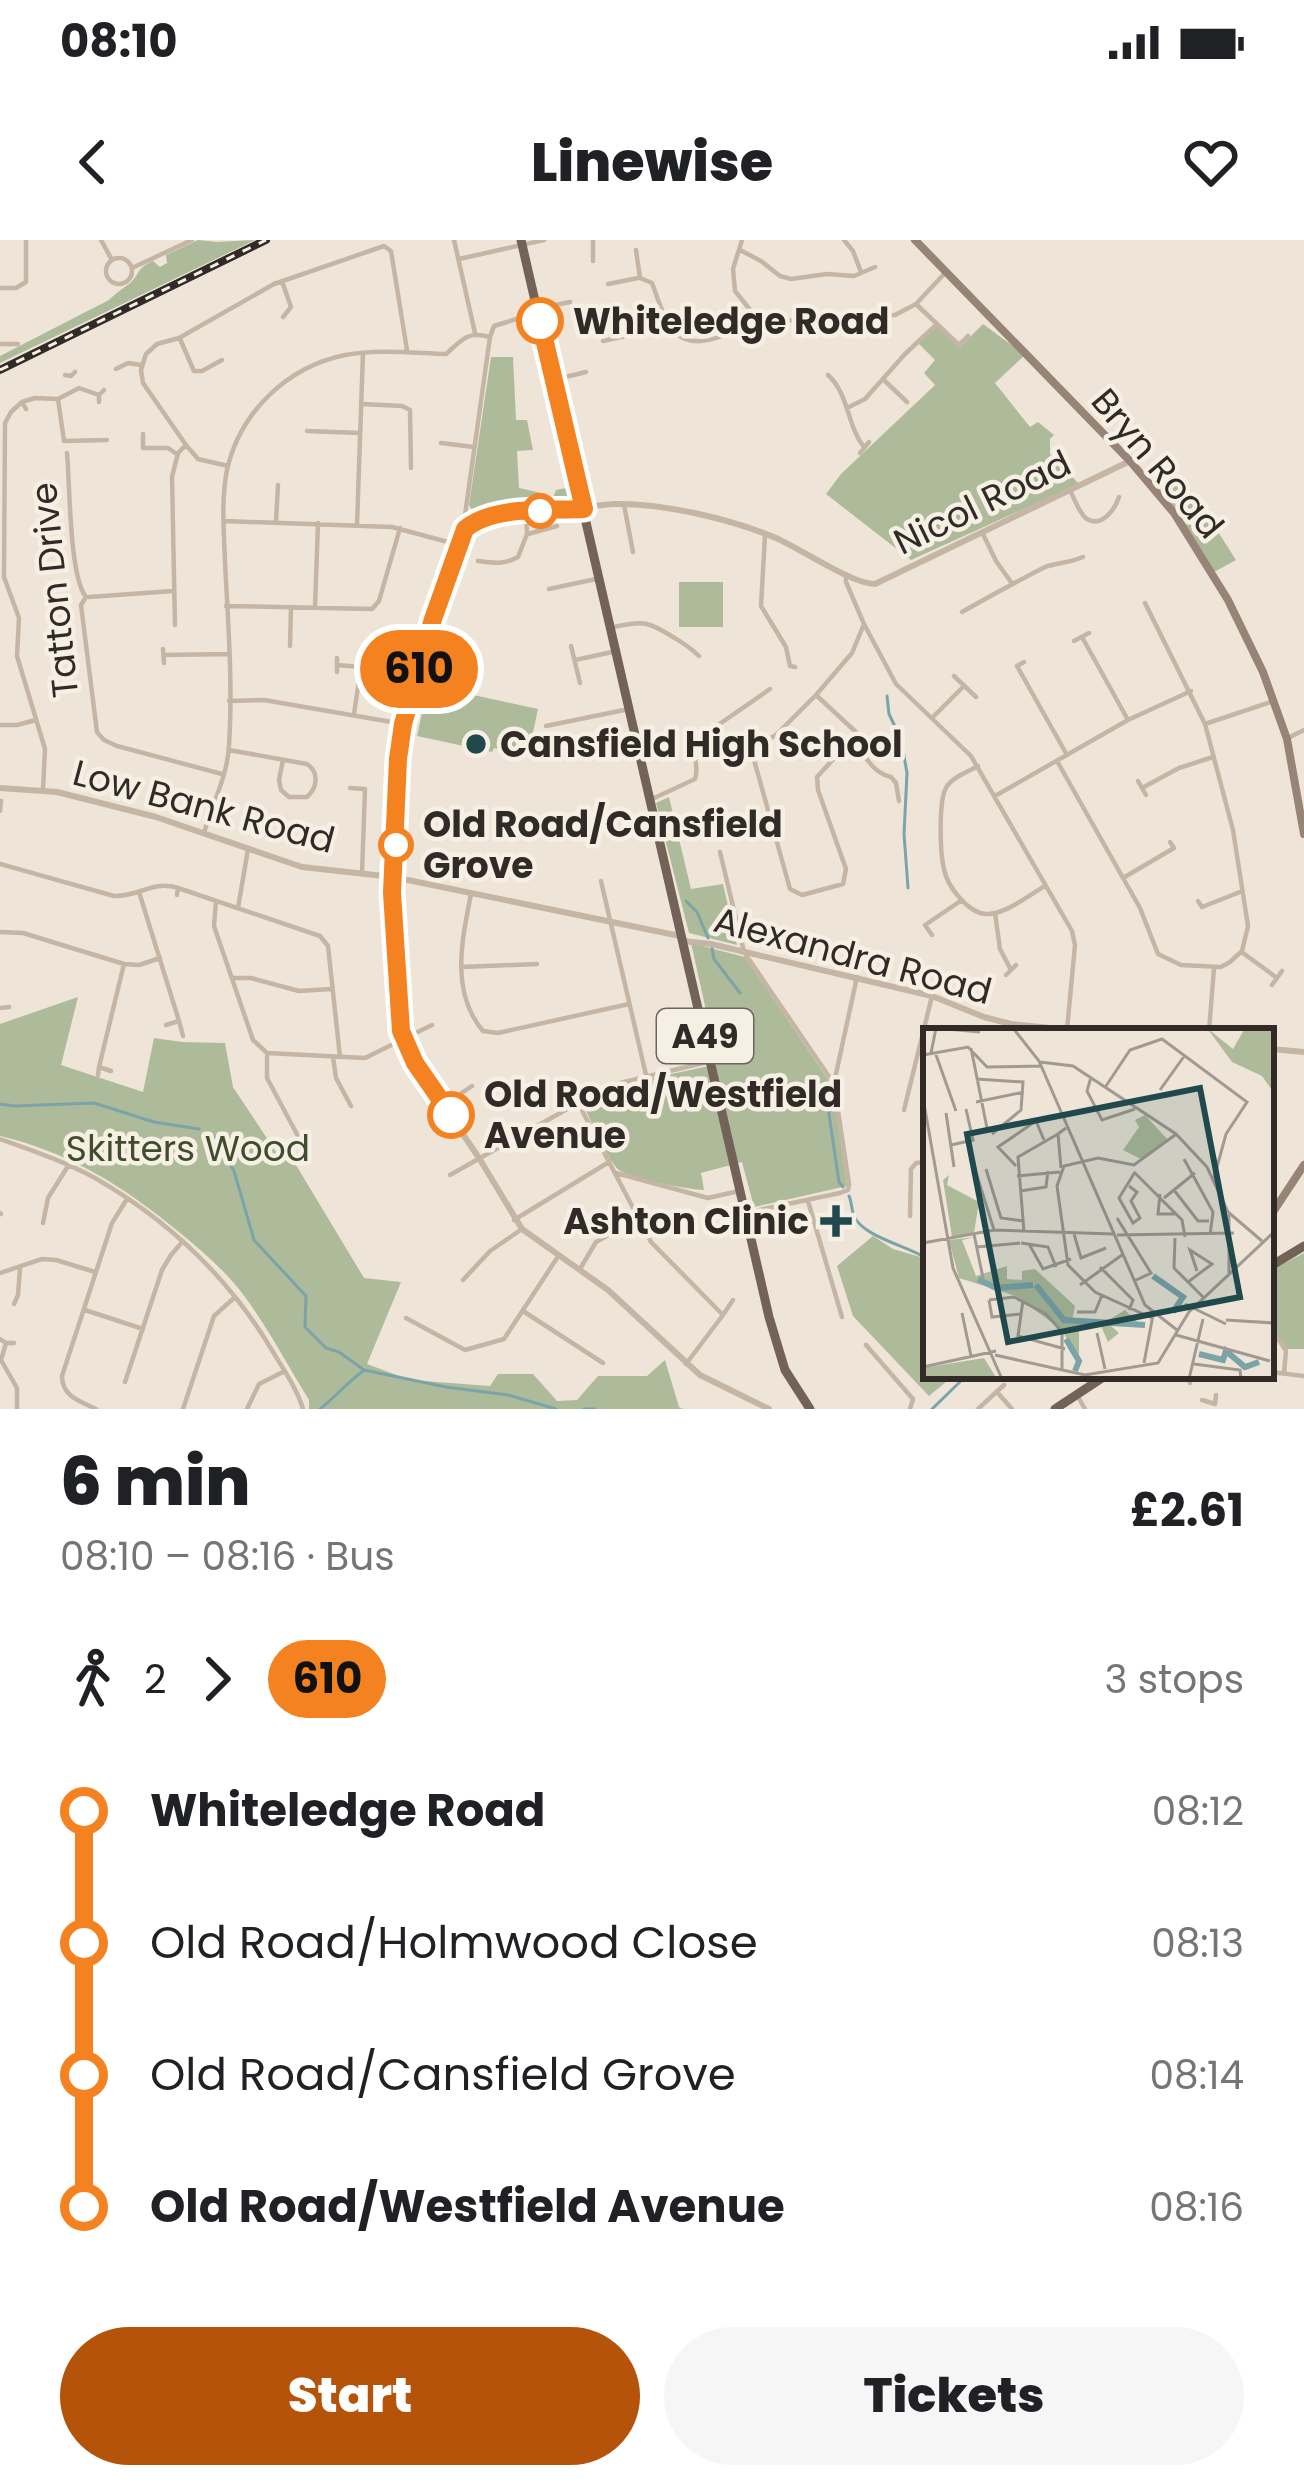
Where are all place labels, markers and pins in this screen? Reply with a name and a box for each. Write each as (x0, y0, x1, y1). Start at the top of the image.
place label: Whiteledge Road (573, 296, 889, 347)
marker: Whiteledge Road (518, 299, 562, 343)
unlabelled marker (524, 495, 556, 527)
place label: Cansfield High School (500, 719, 903, 770)
marker: Cansfield High School (463, 731, 489, 757)
place label: Old Road/Cansfield Grove (423, 799, 783, 891)
marker: Old Road/Cansfield Grove (380, 829, 412, 861)
place label: Old Road/Westfield Avenue (484, 1069, 842, 1161)
marker: Old Road/Westfield Avenue (429, 1093, 473, 1137)
place label: Ashton Clinic (563, 1196, 809, 1247)
marker: Ashton Clinic (820, 1205, 852, 1237)

